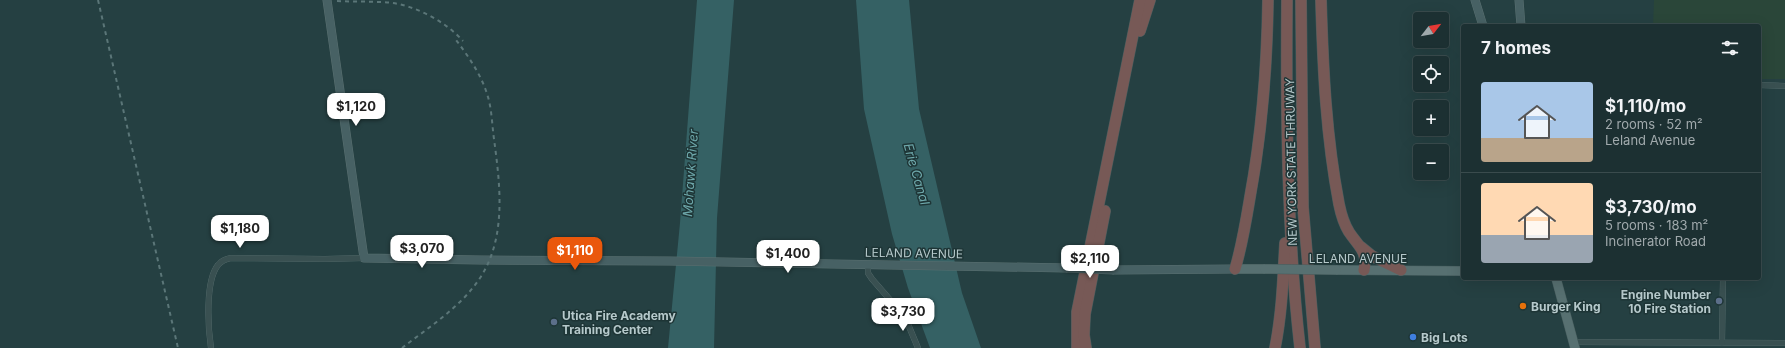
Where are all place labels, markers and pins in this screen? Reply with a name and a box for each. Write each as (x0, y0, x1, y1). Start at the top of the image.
pin: $1,120 (323, 93, 389, 127)
pin: $1,180 (207, 215, 273, 249)
pin: $3,070 (389, 235, 455, 269)
pin: $1,110 (542, 237, 608, 271)
pin: $1,400 (755, 240, 821, 274)
pin: $2,110 (1057, 245, 1123, 279)
place label: Engine Number 10 Fire Station (1621, 287, 1711, 316)
marker: Engine Number 10 Fire Station (1714, 296, 1724, 306)
pin: $3,730 (870, 298, 936, 332)
place label: Burger King (1531, 299, 1601, 314)
marker: Burger King (1518, 301, 1528, 311)
place label: Utica Fire Academy Training Center (562, 308, 677, 337)
marker: Utica Fire Academy Training Center (549, 317, 559, 327)
place label: Big Lots (1421, 330, 1468, 345)
marker: Big Lots (1408, 332, 1418, 342)

